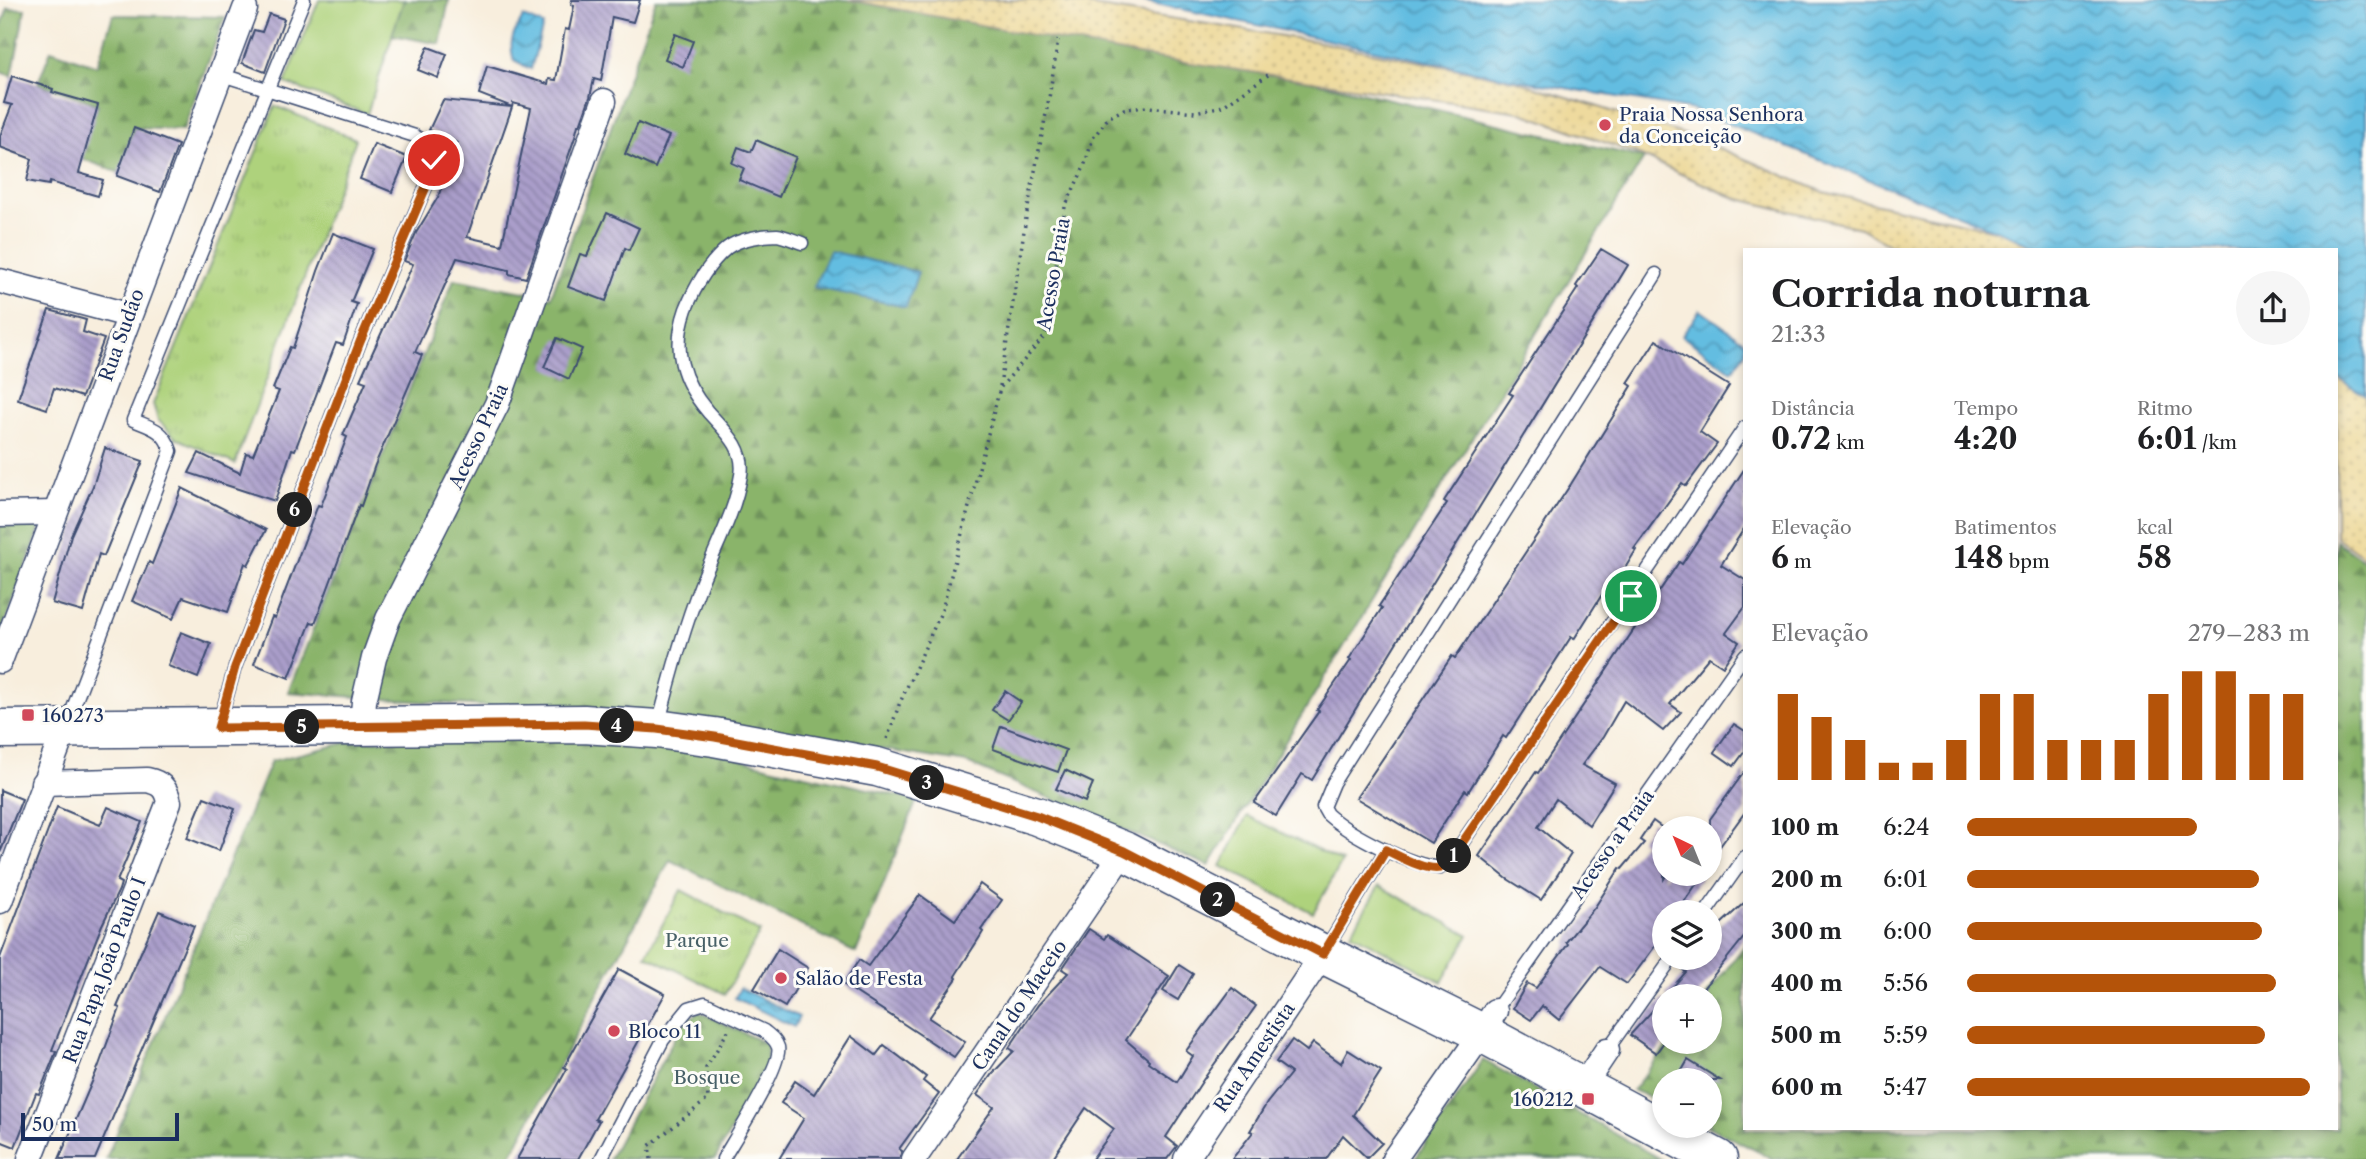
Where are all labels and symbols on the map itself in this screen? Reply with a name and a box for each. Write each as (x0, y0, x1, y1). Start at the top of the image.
place label: Praia Nossa Senhora da Conceição (1619, 103, 1804, 148)
marker: Praia Nossa Senhora da Conceição (1597, 117, 1613, 133)
pin (404, 130, 464, 190)
street label: Acesso Praia (1032, 216, 1075, 333)
street label: Rua Sudão (94, 286, 149, 385)
street label: Acesso Praia (444, 380, 513, 494)
pin: 6 (278, 492, 312, 528)
pin (1601, 566, 1661, 626)
place label: 160273 (42, 704, 104, 727)
marker: 160273 (20, 707, 36, 723)
pin: 4 (600, 708, 634, 744)
pin: 5 (284, 710, 320, 744)
pin: 3 (909, 766, 944, 800)
street label: Acesso a Praia (1565, 785, 1659, 904)
north arrow (1652, 816, 1722, 886)
pin: 1 (1436, 838, 1472, 874)
street label: Rua Papa João Paulo I (58, 874, 151, 1067)
pin: 2 (1200, 883, 1236, 918)
park label: Parque (665, 929, 729, 952)
street label: Canal do Maceio (967, 936, 1072, 1075)
place label: Salão de Festa (795, 967, 923, 990)
marker: Salão de Festa (773, 970, 789, 986)
street label: Rua Amestista (1209, 998, 1300, 1117)
place label: Bloco 11 (628, 1020, 701, 1043)
marker: Bloco 11 (606, 1023, 622, 1039)
park label: Bosque (673, 1066, 741, 1089)
place label: 160212 (1513, 1088, 1574, 1111)
marker: 160212 (1580, 1091, 1596, 1107)
scale bar (21, 1110, 178, 1142)

